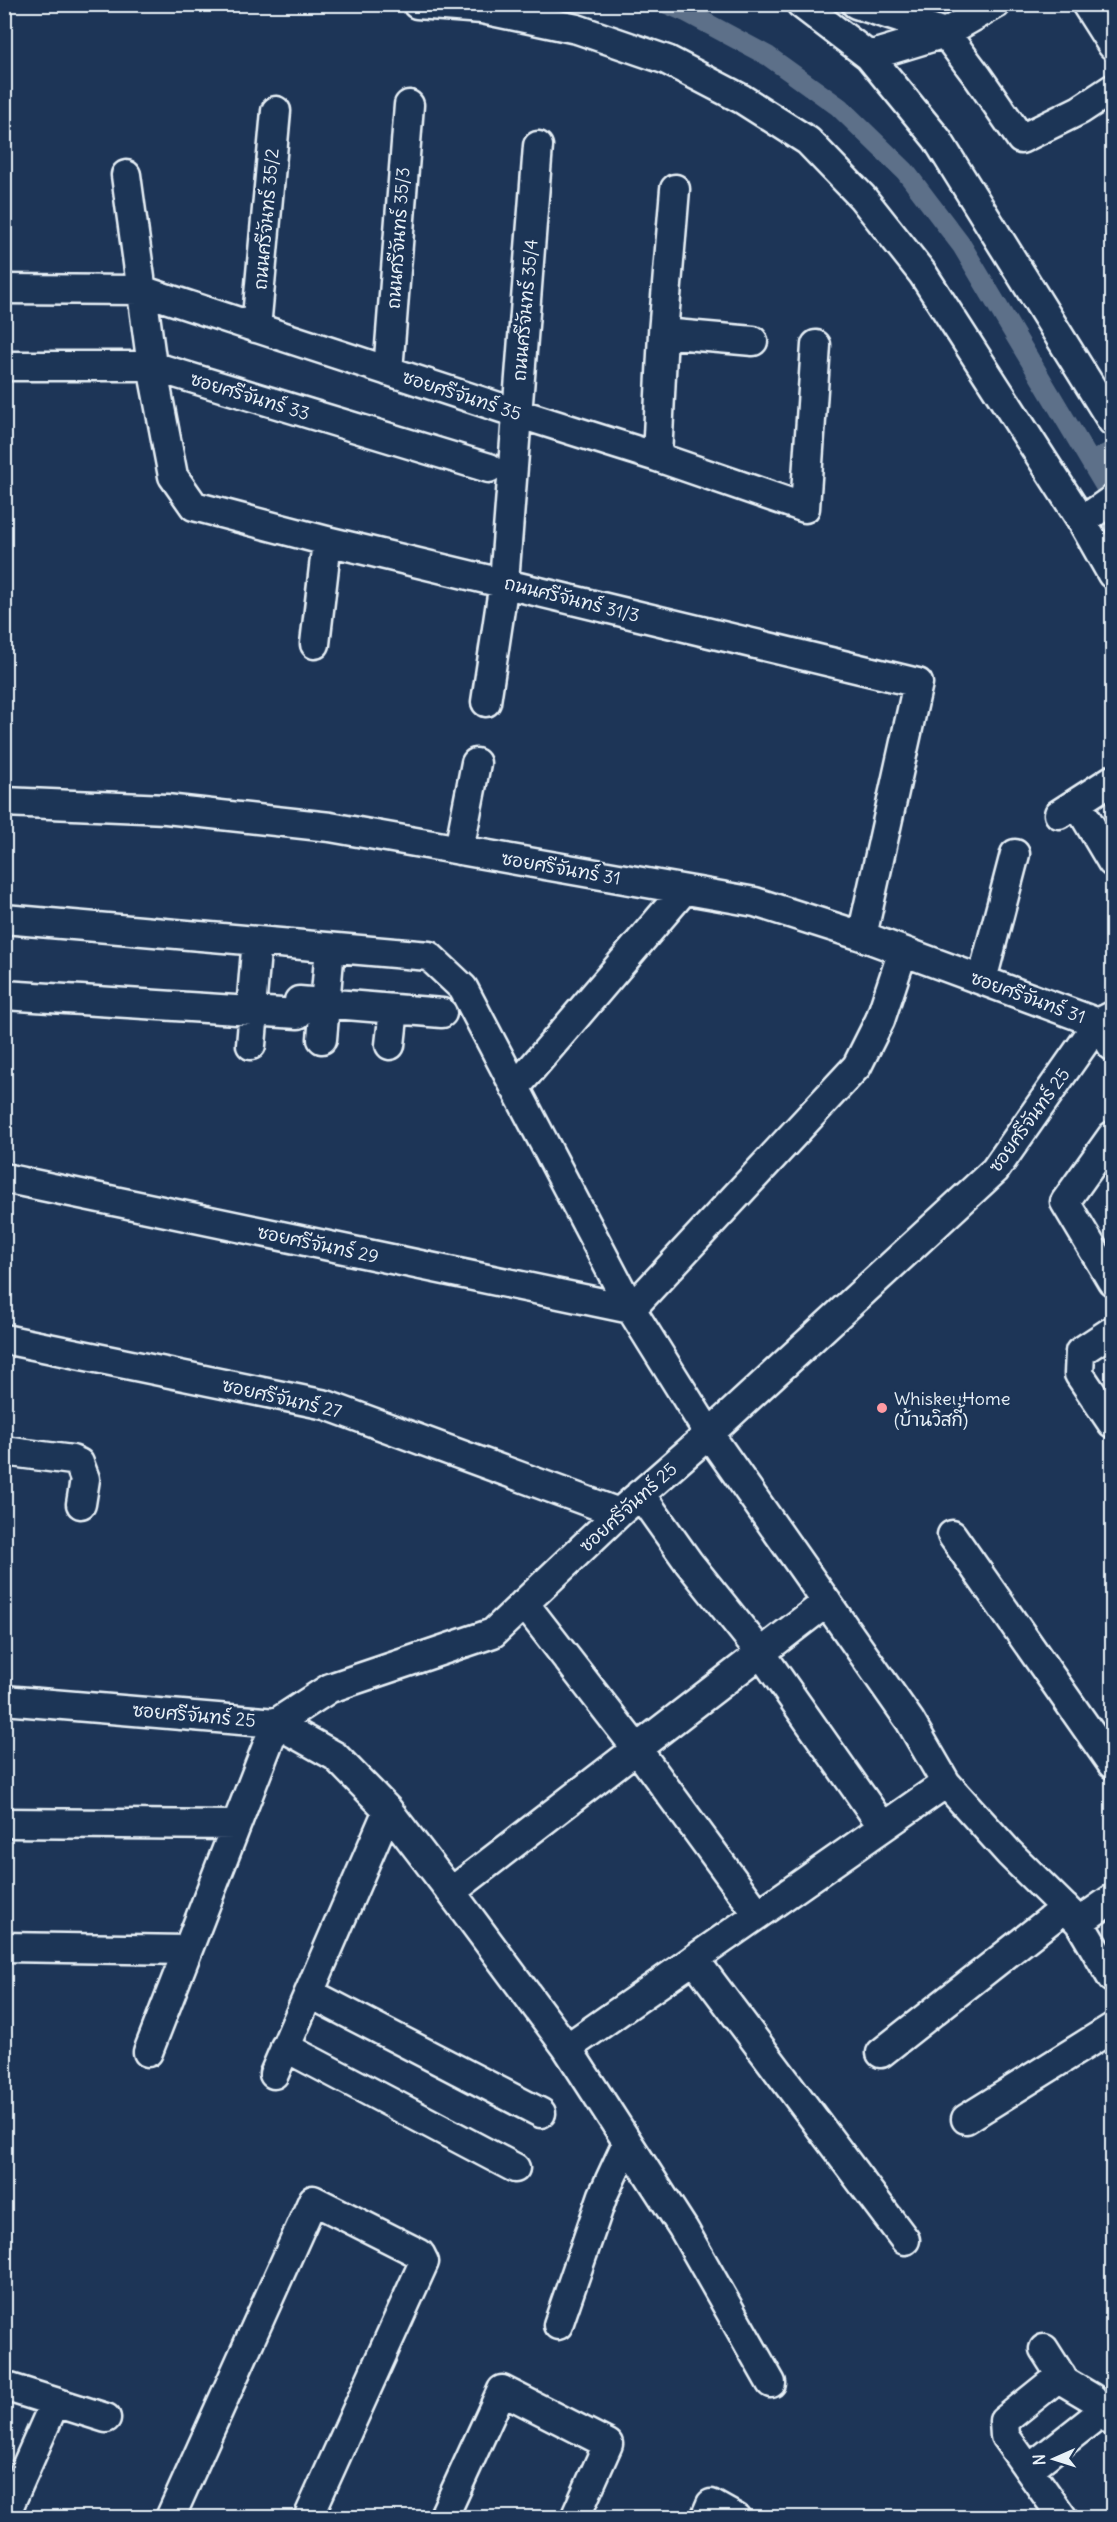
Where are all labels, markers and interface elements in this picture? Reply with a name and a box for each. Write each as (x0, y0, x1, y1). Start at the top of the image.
street label: ถนนศรีจันทร์ 35/2 (247, 147, 284, 291)
street label: ถนนศรีจันทร์ 35/3 (381, 166, 414, 310)
street label: ถนนศรีจันทร์ 35/4 (506, 238, 543, 382)
street label: ซอยศรีจันทร์ 35 (400, 364, 525, 425)
street label: ซอยศรีจันทร์ 33 (187, 366, 313, 425)
street label: ถนนศรีจันทร์ 31/3 (502, 570, 642, 627)
street label: ซอยศรีจันทร์ 31 (500, 845, 623, 890)
street label: ซอยศรีจันทร์ 31 (967, 965, 1089, 1028)
street label: ซอยศรีจันทร์ 25 (983, 1063, 1075, 1177)
street label: ซอยศรีจันทร์ 29 (255, 1219, 381, 1268)
street label: ซอยศรีจันทร์ 27 (220, 1372, 344, 1423)
place label: WhiskeyHome (บ้านวิสกี้) (894, 1387, 1010, 1431)
marker: WhiskeyHome (บ้านวิสกี้) (875, 1401, 889, 1415)
street label: ซอยศรีจันทร์ 25 (574, 1456, 682, 1557)
street label: ซอยศรีจันทร์ 25 (131, 1697, 257, 1732)
north arrow (1024, 2429, 1084, 2489)
text: N (1029, 2454, 1049, 2466)

